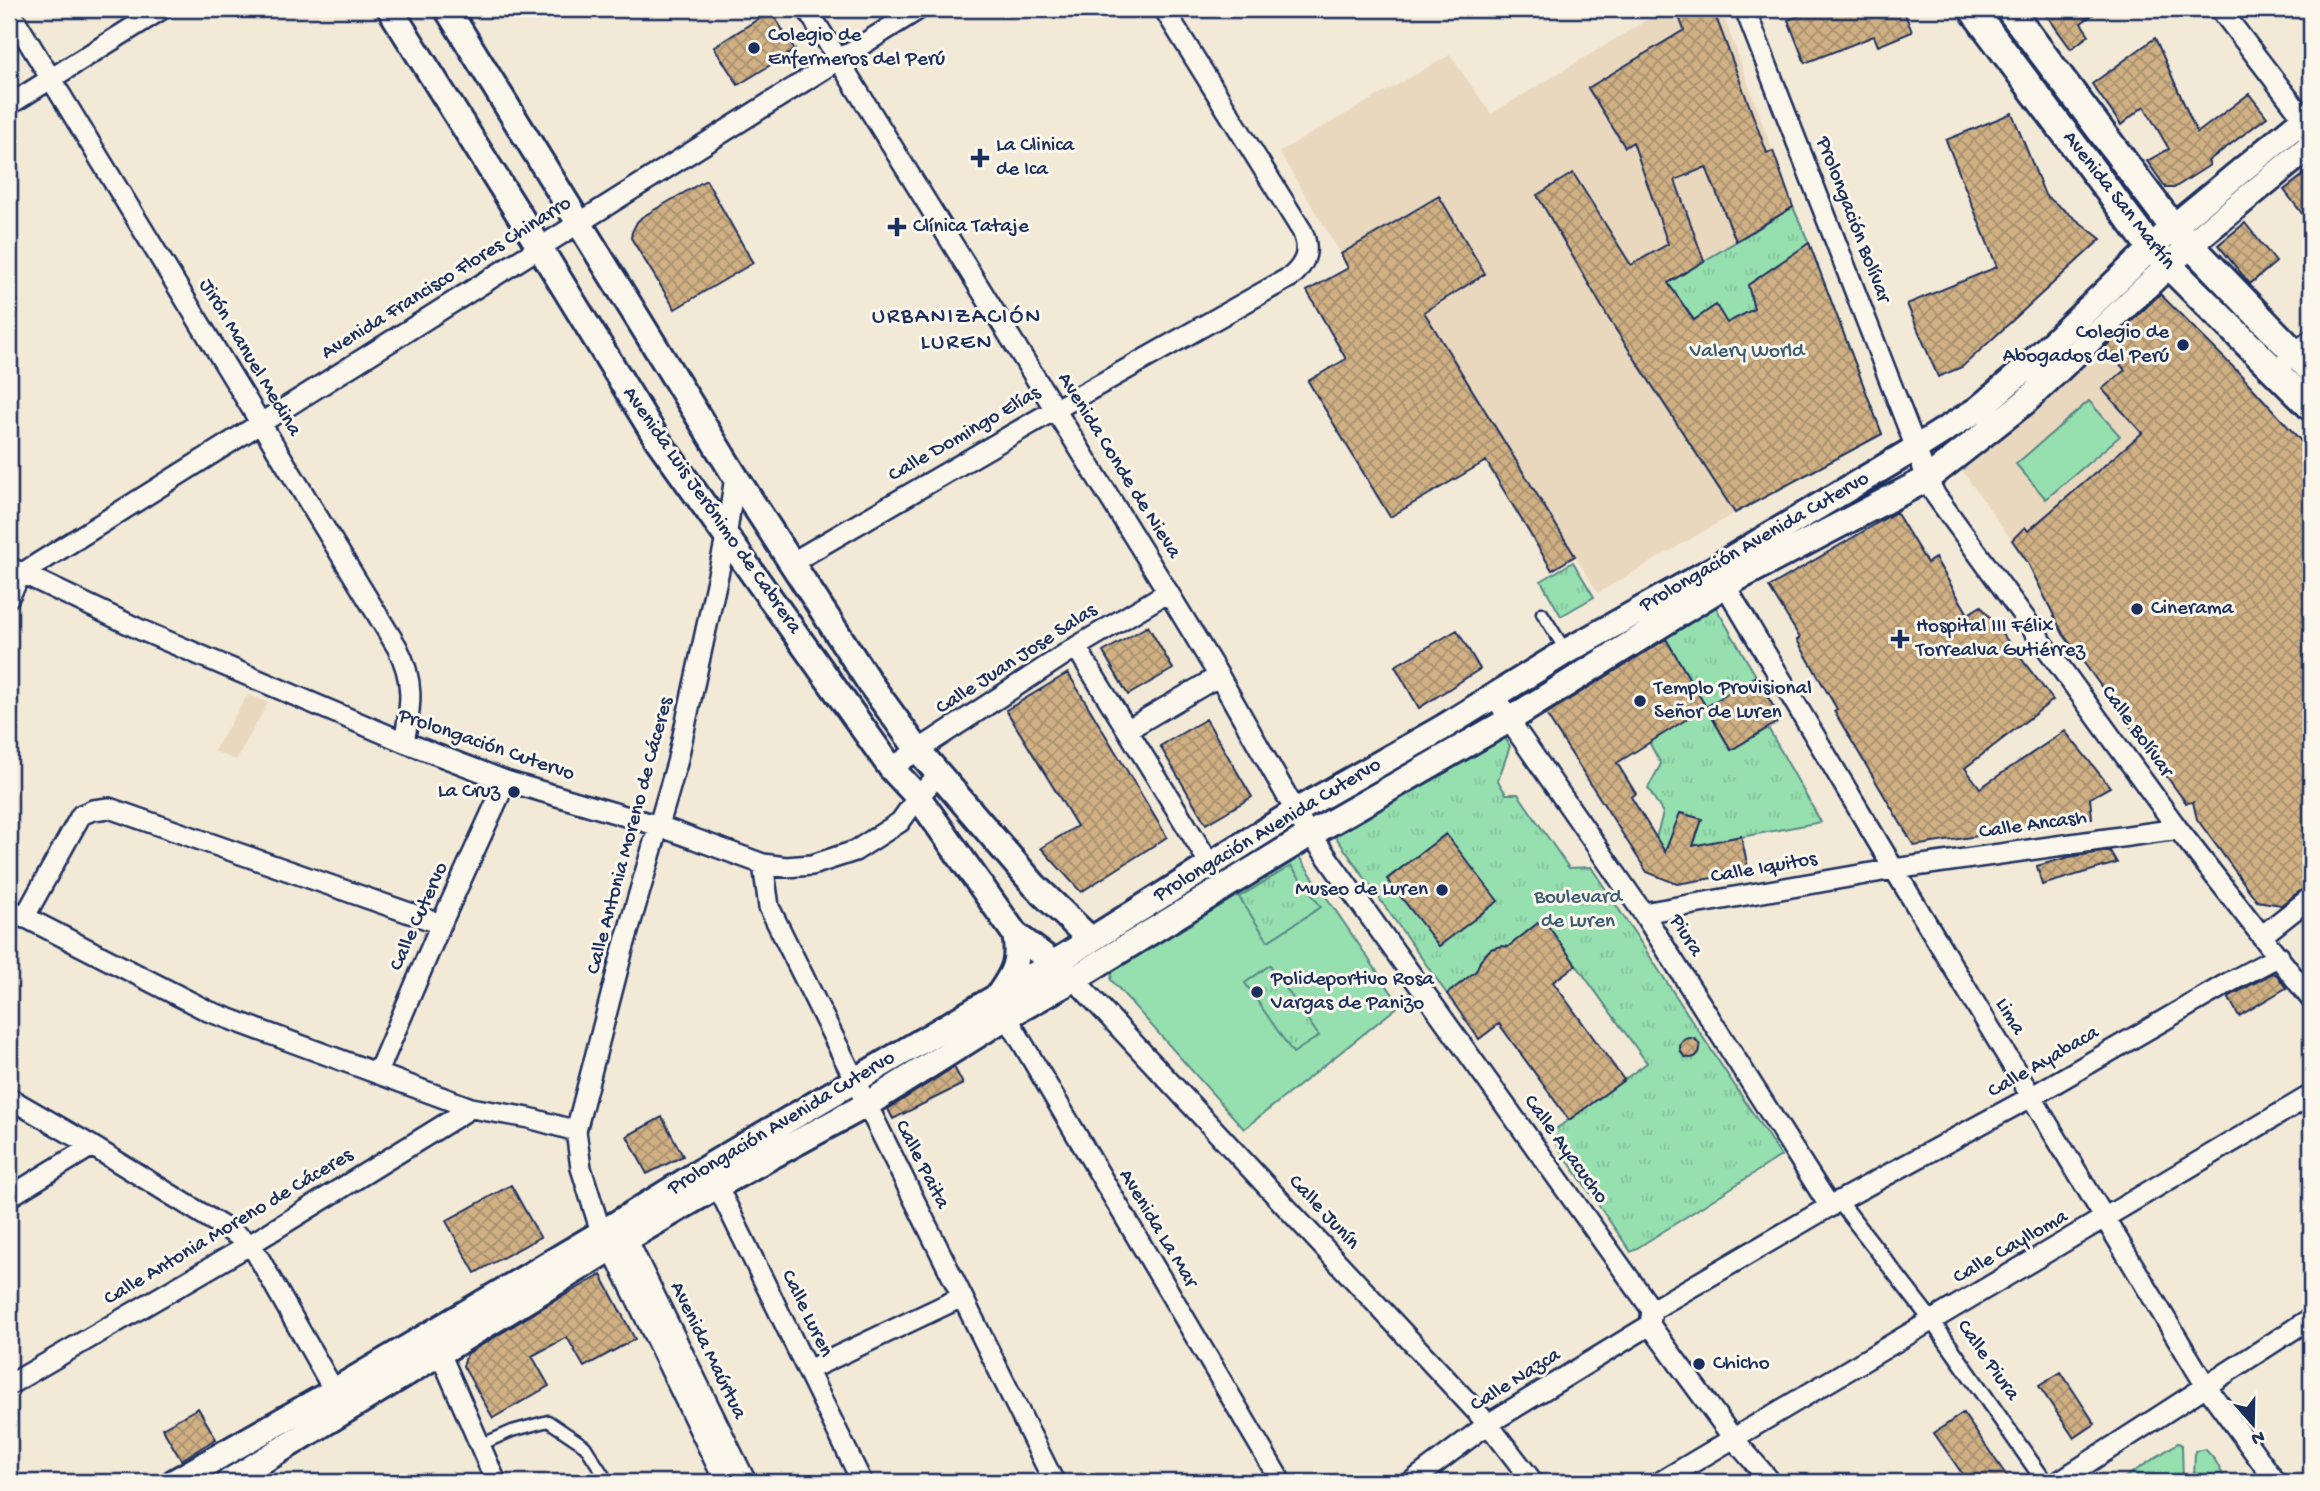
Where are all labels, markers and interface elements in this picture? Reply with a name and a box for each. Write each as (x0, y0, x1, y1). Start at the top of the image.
place label: Colegio de Enfermeros del Perú (768, 24, 945, 73)
marker: Colegio de Enfermeros del Perú (746, 40, 762, 56)
street label: Avenida San Martín (2056, 127, 2180, 275)
street label: Prolongación Bolívar (1808, 133, 1896, 308)
place label: La Clinica de Ica (996, 134, 1076, 183)
marker: La Clinica de Ica (970, 148, 990, 168)
street label: Avenida Francisco Flores Chinarro (317, 191, 577, 366)
place label: Clínica Tataje (913, 215, 1030, 240)
marker: Clínica Tataje (887, 217, 907, 237)
street label: Jirón Manuel Medina (192, 275, 307, 442)
district label: URBANIZACIÓN LUREN (872, 304, 1042, 357)
place label: Colegio de Abogados del Perú (2003, 321, 2170, 370)
marker: Colegio de Abogados del Perú (2175, 337, 2191, 353)
park label: Valery World (1689, 340, 1806, 365)
street label: Avenida Conde de Nieva (1051, 368, 1186, 565)
street label: Calle Domingo Elías (884, 381, 1047, 489)
street label: Avenida Luis Jerónimo de Cabrera (616, 383, 807, 640)
street label: Prolongación Avenida Cutervo (1635, 467, 1874, 620)
place label: Cinerama (2151, 597, 2235, 622)
street label: Calle Juan Jose Salas (932, 598, 1103, 721)
marker: Cinerama (2129, 601, 2145, 617)
place label: Hospital III Félix Torrealva Gutiérrez (1915, 615, 2086, 664)
marker: Hospital III Félix Torrealva Gutiérrez (1890, 629, 1910, 649)
place label: Templo Provisional Señor de Luren (1653, 677, 1812, 726)
street label: Calle Bolívar (2094, 681, 2179, 784)
street label: Calle Antonia Moreno de Cáceres (582, 693, 680, 977)
marker: Templo Provisional Señor de Luren (1632, 693, 1648, 709)
street label: Prolongación Cutervo (394, 704, 578, 788)
street label: Prolongación Avenida Cutervo (1149, 753, 1386, 909)
place label: La Cruz (438, 780, 501, 805)
marker: La Cruz (506, 784, 522, 800)
street label: Calle Ancash (1978, 806, 2088, 846)
street label: Calle Iquitos (1709, 847, 1820, 891)
street label: Calle Cutervo (385, 859, 455, 975)
place label: Museo de Luren (1295, 878, 1428, 903)
marker: Museo de Luren (1434, 882, 1450, 898)
park label: Boulevard de Luren (1533, 886, 1624, 935)
street label: Piura (1662, 909, 1708, 963)
place label: Polideportivo Rosa Vargas de Panizo (1270, 968, 1435, 1017)
marker: Polideportivo Rosa Vargas de Panizo (1249, 984, 1265, 1000)
street label: Lima (1988, 994, 2030, 1041)
street label: Calle Ayabaca (1984, 1021, 2105, 1105)
street label: Prolongación Avenida Cutervo (663, 1046, 900, 1202)
street label: Calle Ayacucho (1517, 1091, 1613, 1210)
street label: Calle Paita (888, 1116, 955, 1215)
street label: Calle Antonia Moreno de Cáceres (100, 1143, 359, 1312)
street label: Avenida La Mar (1112, 1165, 1203, 1294)
street label: Calle Junín (1282, 1170, 1364, 1256)
street label: Calle Caylloma (1949, 1204, 2074, 1291)
street label: Calle Luren (774, 1266, 838, 1362)
street label: Avenida Maúrtua (663, 1278, 752, 1425)
street label: Calle Piura (1950, 1316, 2025, 1407)
street label: Calle Nazca (1466, 1343, 1567, 1419)
place label: Chicho (1713, 1352, 1770, 1377)
marker: Chicho (1691, 1356, 1707, 1372)
north arrow (2218, 1390, 2288, 1460)
text: N (2248, 1424, 2267, 1450)

